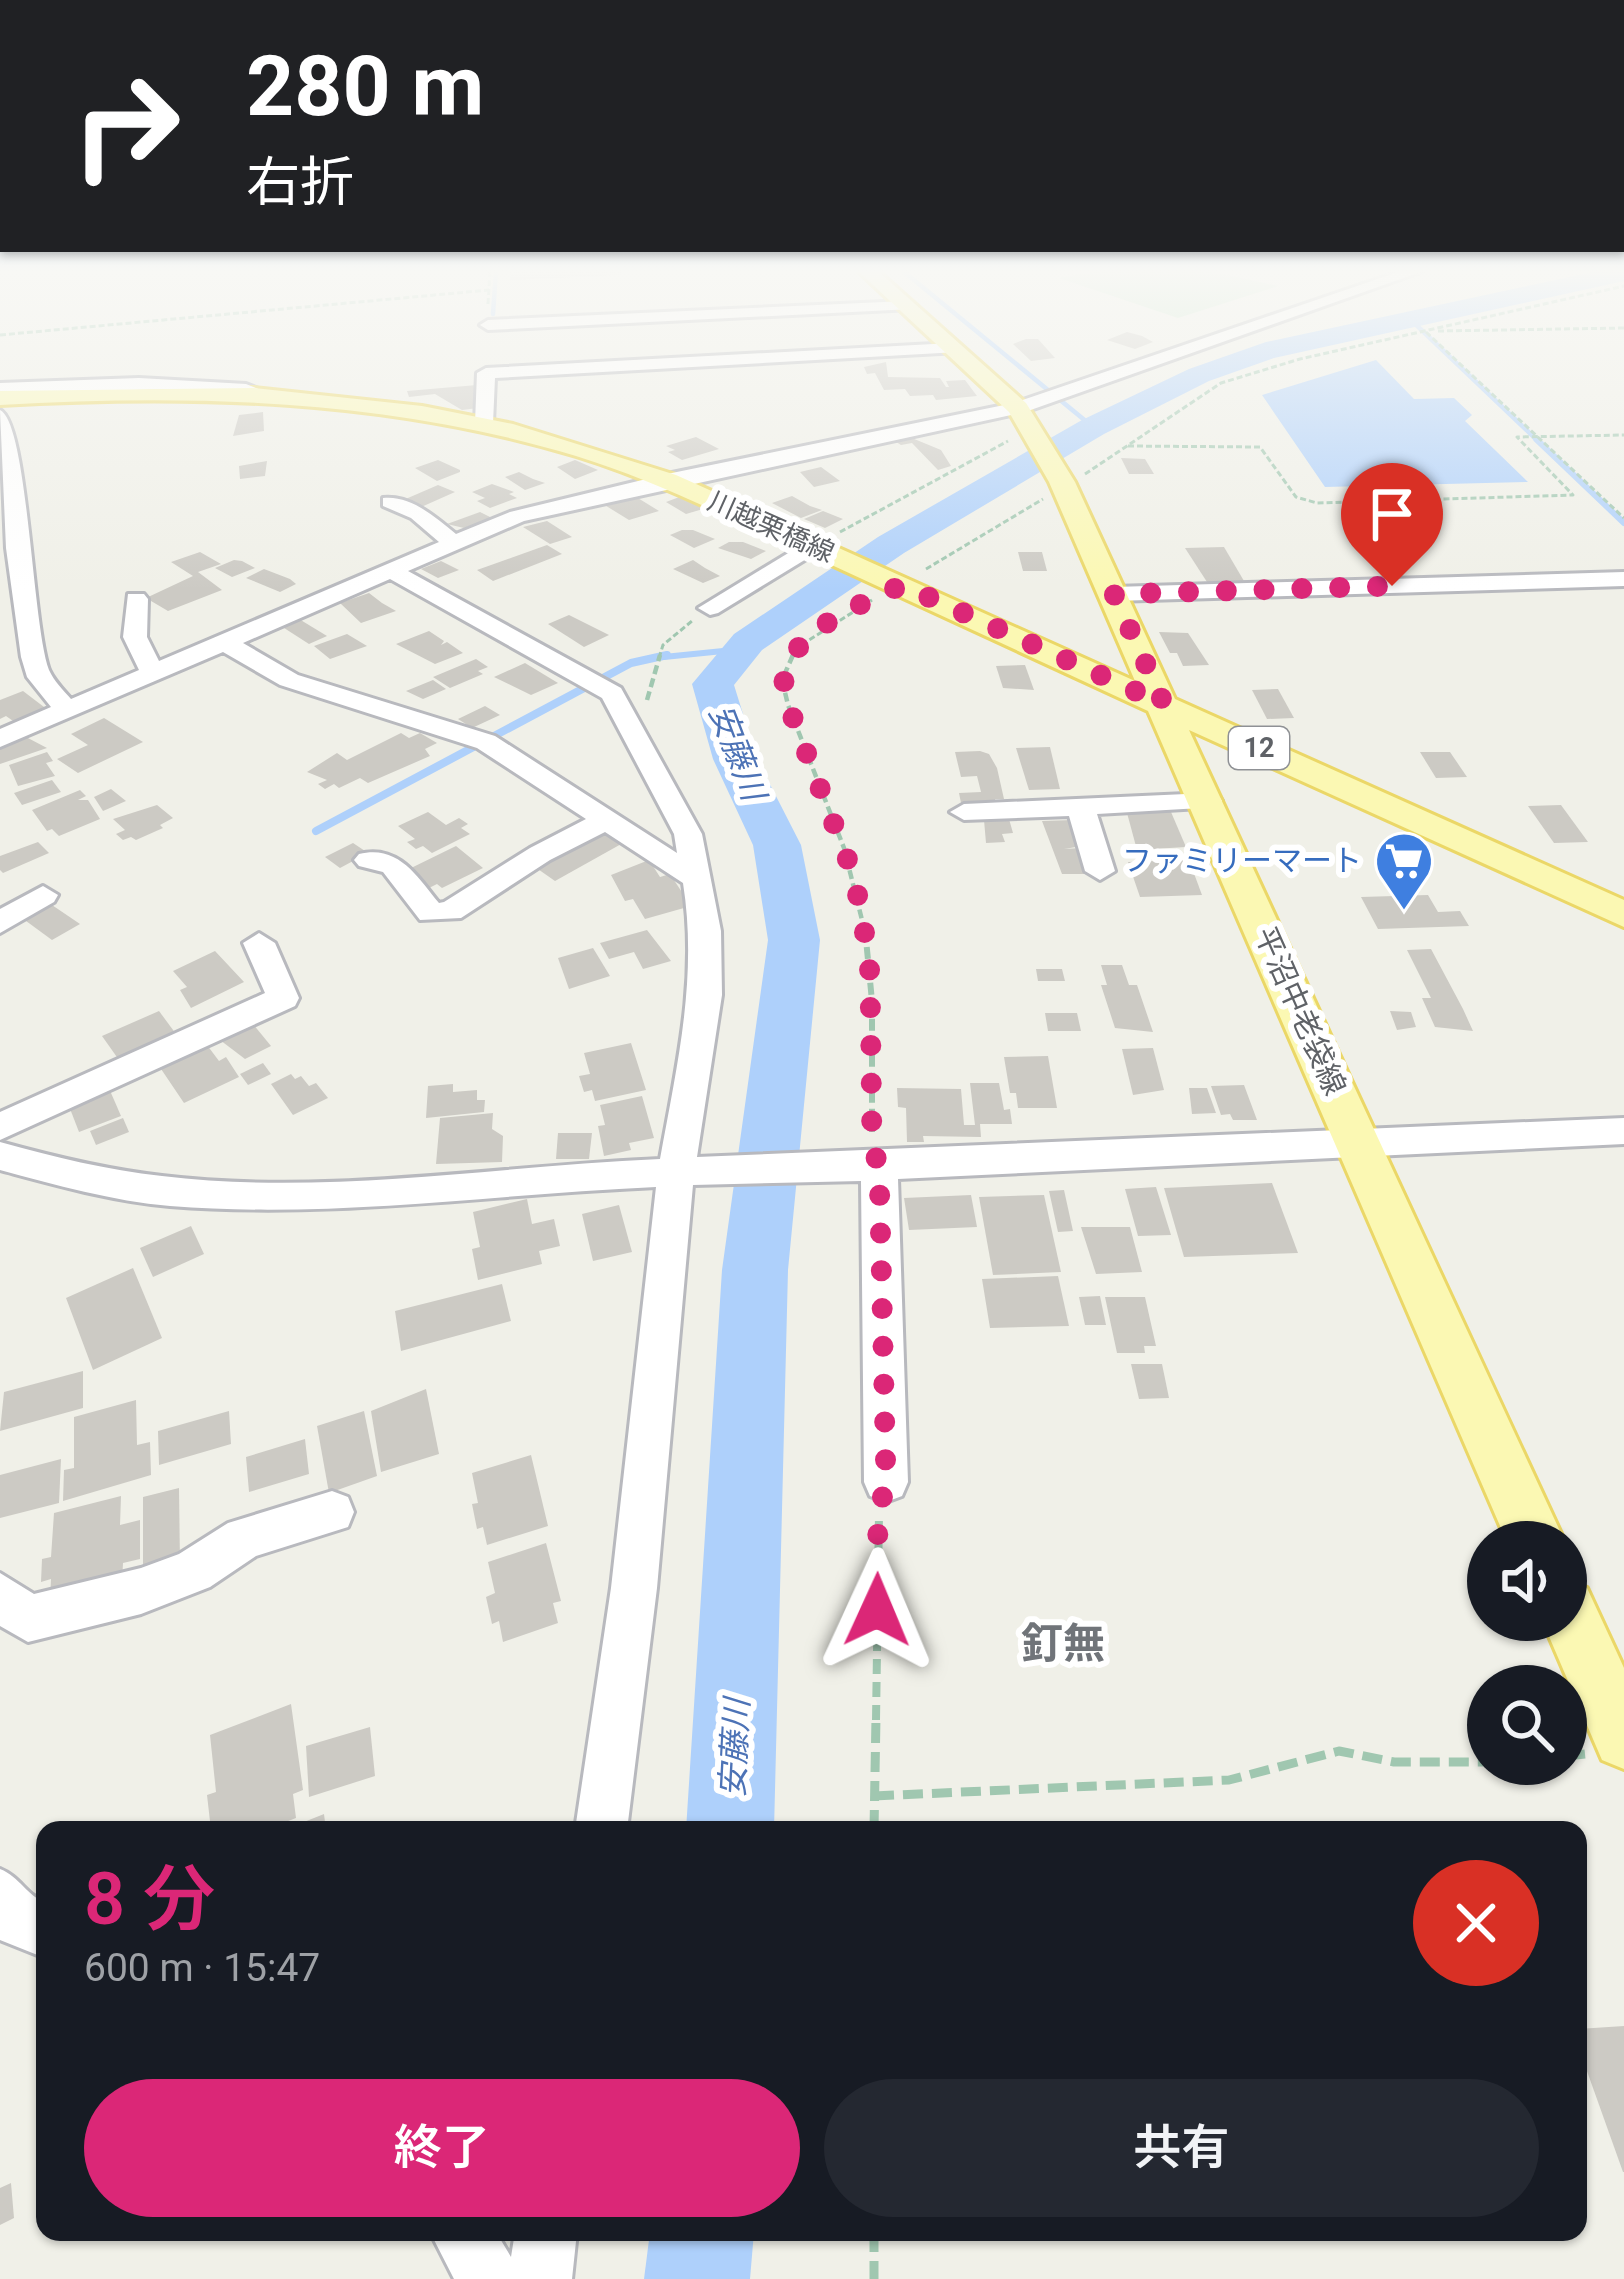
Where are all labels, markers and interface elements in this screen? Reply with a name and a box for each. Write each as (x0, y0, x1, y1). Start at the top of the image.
text: 280 m (246, 37, 484, 136)
icon: right (48, 48, 204, 204)
text: 右折 (246, 151, 354, 214)
pin (1341, 463, 1443, 586)
icon: arrive (1359, 481, 1425, 547)
street label: 川越栗橋線 (703, 485, 839, 569)
water label: 安藤川 (702, 699, 775, 808)
road number: 12 (1229, 727, 1289, 769)
supermarket icon: ファミリーマート (1373, 830, 1435, 912)
place label: ファミリーマート (1122, 843, 1362, 878)
street label: 平沼中老袋線 (1248, 921, 1353, 1100)
map controls (1467, 1521, 1587, 1785)
button: sound (1467, 1521, 1587, 1641)
position arrow (814, 1547, 940, 1673)
district label: 釘無 (1021, 1619, 1105, 1668)
button: search (1467, 1665, 1587, 1785)
water label: 安藤川 (712, 1695, 757, 1798)
text: 8 分 (84, 1857, 215, 1942)
button: close (1413, 1860, 1539, 1986)
text: 600 m · 15:47 (84, 1945, 320, 1991)
button: 終了 (84, 2079, 800, 2217)
button: 共有 (824, 2079, 1539, 2217)

